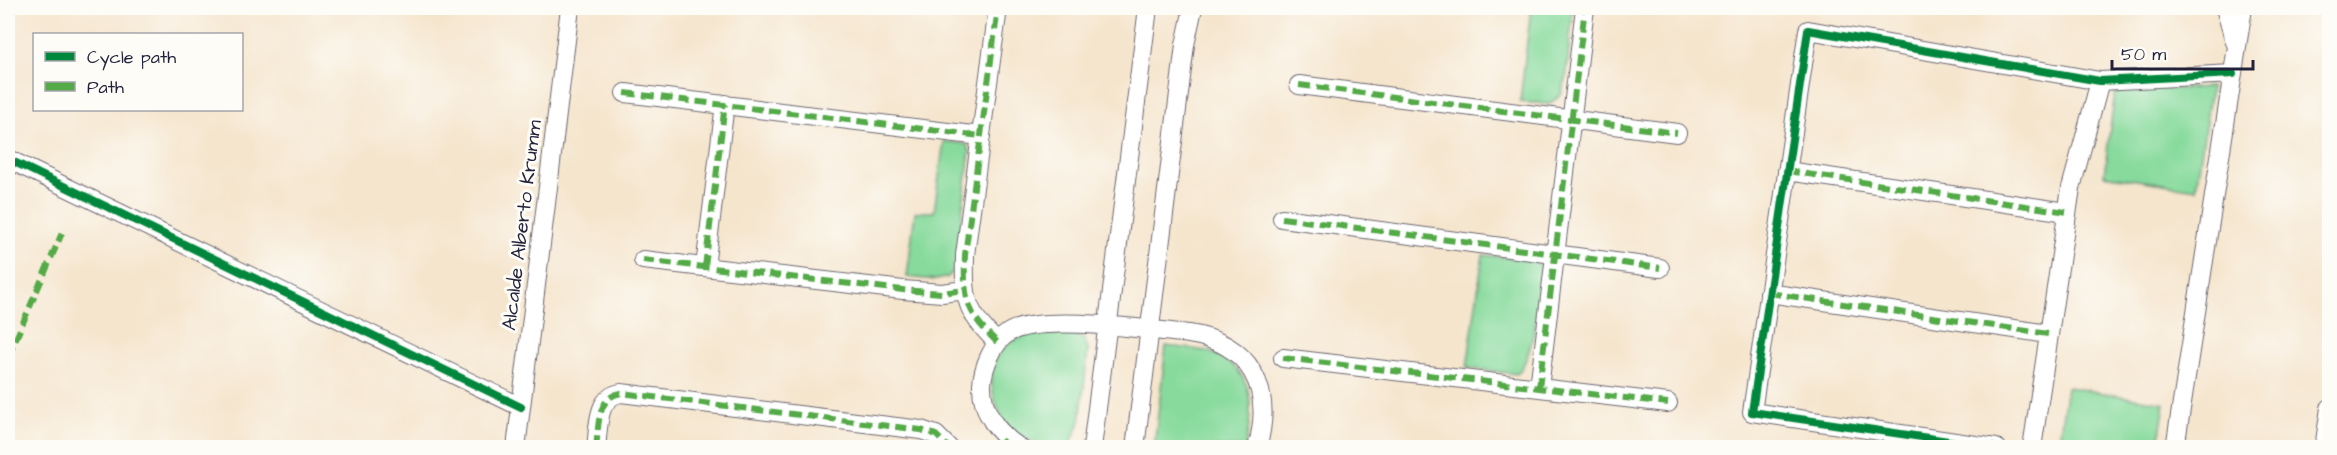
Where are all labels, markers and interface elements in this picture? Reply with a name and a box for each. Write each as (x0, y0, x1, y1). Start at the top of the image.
legend (33, 33, 243, 111)
scale bar (2112, 33, 2253, 71)
text: 50 m (2121, 42, 2166, 67)
text: Cycle path (87, 45, 176, 71)
text: Path (87, 75, 124, 100)
street label: Alcalde Alberto Krumm (495, 118, 549, 332)

